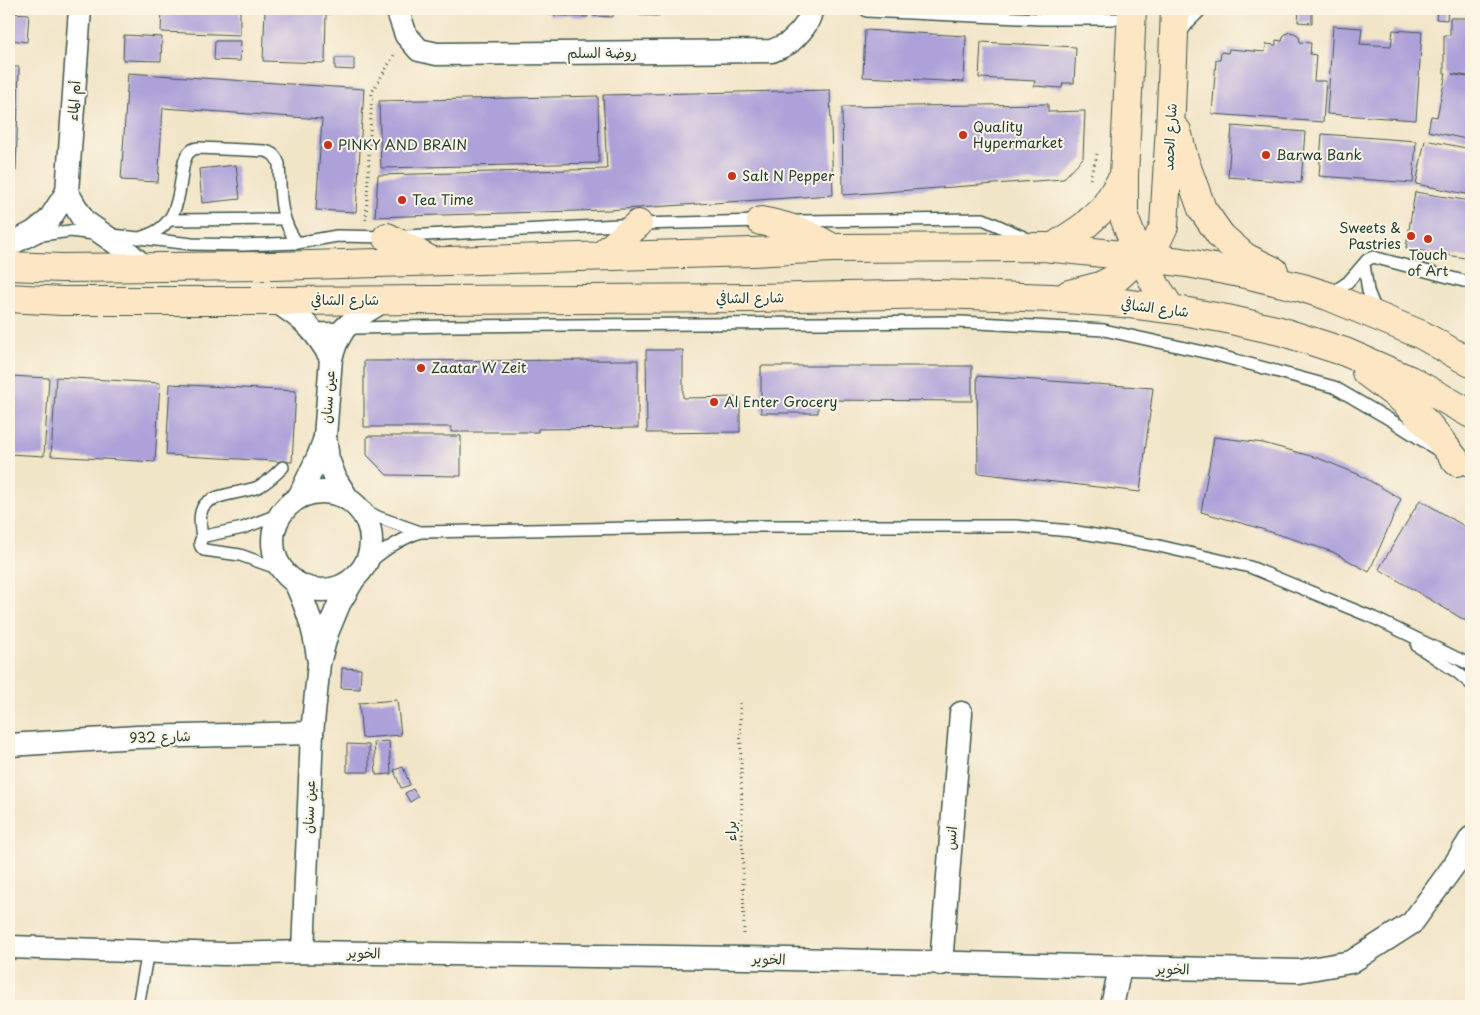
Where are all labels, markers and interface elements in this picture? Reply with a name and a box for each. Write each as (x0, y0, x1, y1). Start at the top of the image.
street label: روضة السلم (567, 42, 637, 64)
street label: أم الماء (62, 79, 86, 122)
street label: شارع الحمد (1157, 103, 1182, 171)
place label: Quality Hypermarket (973, 116, 1063, 153)
marker: Quality Hypermarket (957, 129, 969, 141)
place label: PINKY AND BRAIN (338, 134, 467, 155)
marker: PINKY AND BRAIN (322, 139, 334, 151)
place label: Barwa Bank (1276, 144, 1363, 165)
marker: Barwa Bank (1260, 149, 1272, 161)
place label: Salt N Pepper (742, 165, 835, 186)
marker: Salt N Pepper (726, 170, 738, 182)
place label: Tea Time (412, 189, 474, 210)
marker: Tea Time (396, 194, 408, 206)
place label: Sweets & Pastries (1339, 217, 1401, 254)
marker: Sweets & Pastries (1405, 230, 1417, 242)
marker: Touch of Art (1422, 233, 1434, 245)
place label: Touch of Art (1407, 244, 1449, 281)
street label: شارع الشافي (716, 286, 784, 310)
street label: شارع الشافي (311, 289, 379, 311)
street label: شارع الشافي (1120, 293, 1190, 323)
place label: Zaatar W Zeit (431, 357, 527, 378)
marker: Zaatar W Zeit (415, 362, 427, 374)
street label: عين سنان (315, 370, 340, 424)
place label: Al Enter Grocery (724, 391, 838, 412)
marker: Al Enter Grocery (708, 396, 720, 408)
street label: شارع 932 (129, 725, 191, 748)
street label: عين سنان (297, 780, 320, 834)
street label: براء (720, 820, 741, 842)
street label: انس (939, 825, 962, 851)
street label: الخوير (346, 942, 381, 963)
street label: الخوير (751, 947, 786, 970)
street label: الخوير (1155, 958, 1190, 979)

